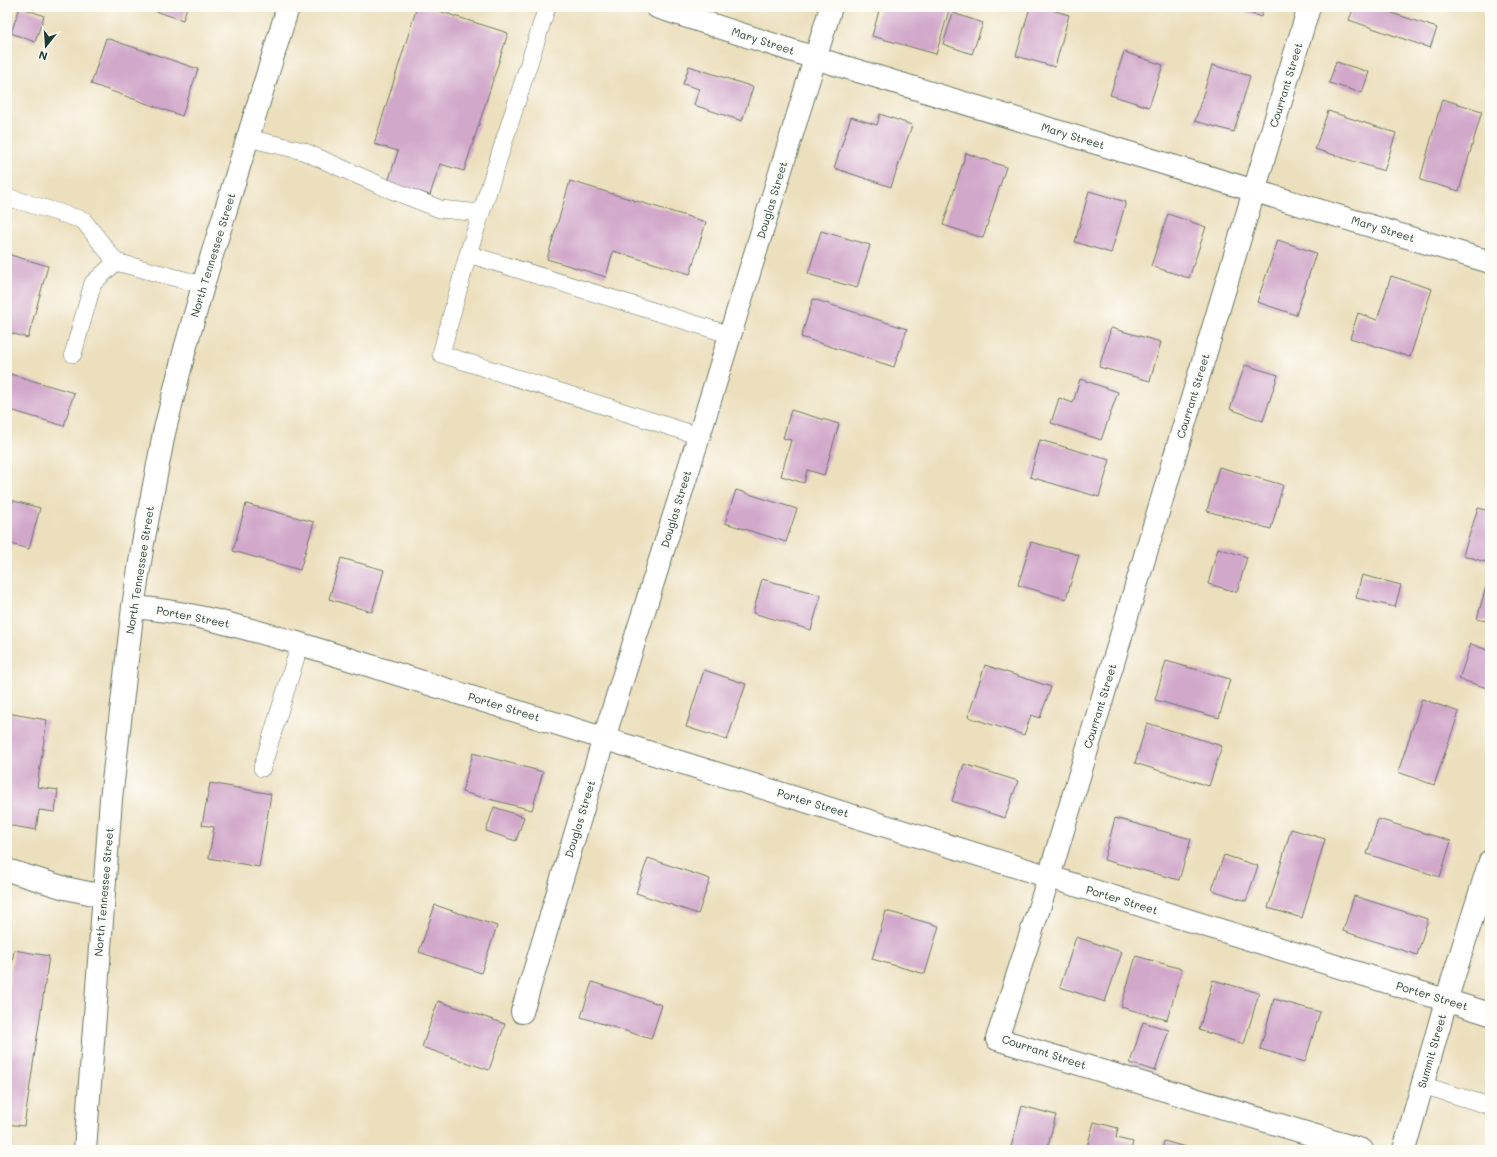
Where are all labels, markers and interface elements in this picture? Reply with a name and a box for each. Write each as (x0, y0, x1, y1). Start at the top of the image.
street label: Mary Street (730, 23, 797, 58)
north arrow (26, 26, 66, 66)
street label: Courrant Street (1266, 41, 1306, 129)
text: N (37, 48, 49, 64)
street label: Mary Street (1040, 119, 1107, 152)
street label: Douglas Street (753, 159, 790, 240)
street label: North Tennessee Street (186, 191, 239, 319)
street label: Mary Street (1350, 212, 1417, 245)
street label: Courrant Street (1173, 352, 1213, 440)
street label: Douglas Street (657, 468, 694, 549)
street label: North Tennessee Street (122, 505, 157, 635)
street label: Porter Street (155, 602, 231, 631)
street label: Courrant Street (1080, 662, 1120, 750)
street label: Porter Street (466, 688, 542, 725)
street label: Douglas Street (561, 778, 598, 859)
street label: Porter Street (775, 784, 851, 821)
street label: North Tennessee Street (90, 827, 117, 957)
street label: Porter Street (1084, 881, 1160, 918)
street label: Porter Street (1394, 977, 1470, 1014)
street label: Summit Street (1414, 1012, 1449, 1090)
street label: Courrant Street (1000, 1031, 1088, 1072)

